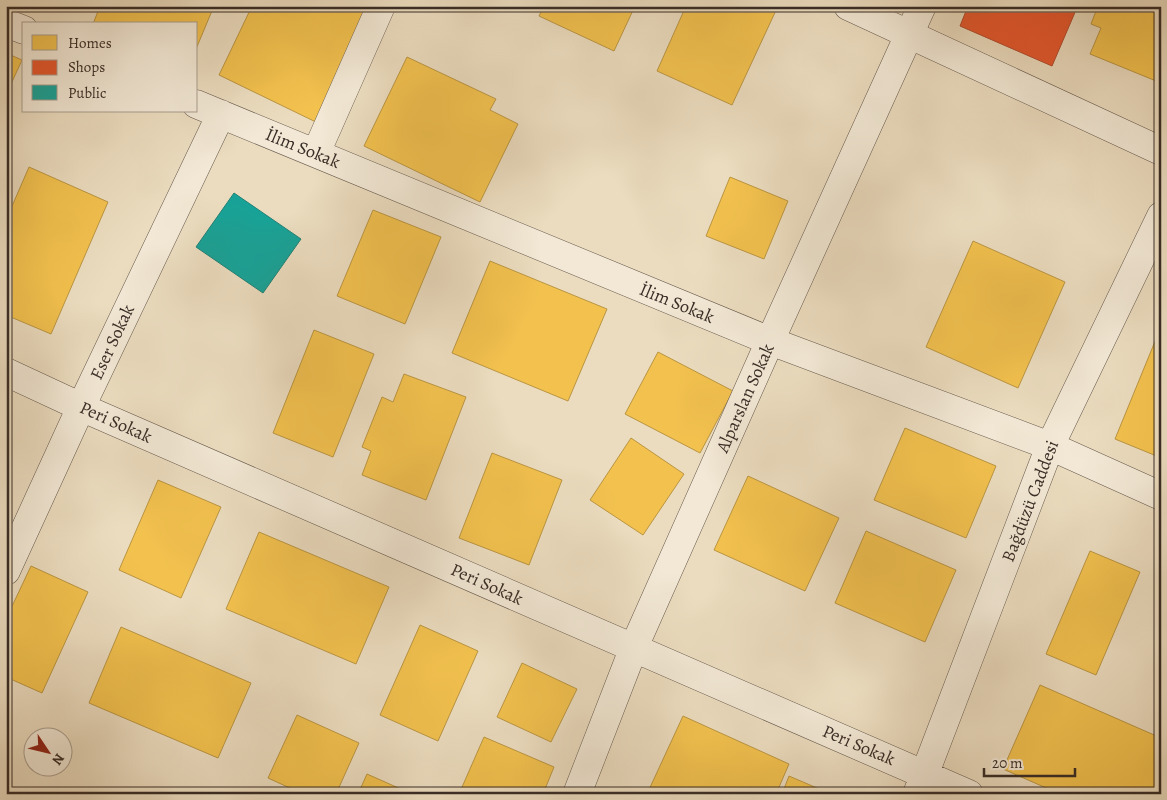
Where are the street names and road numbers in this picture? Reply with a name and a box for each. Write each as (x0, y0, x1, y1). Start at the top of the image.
street label: İlim Sokak (262, 122, 344, 174)
street label: İlim Sokak (636, 277, 718, 329)
street label: Eser Sokak (84, 300, 140, 384)
street label: Alparslan Sokak (710, 340, 780, 457)
street label: Peri Sokak (76, 395, 156, 449)
street label: Bağdüzü Caddesi (996, 437, 1064, 565)
street label: Peri Sokak (447, 557, 527, 611)
street label: Peri Sokak (819, 719, 899, 771)

